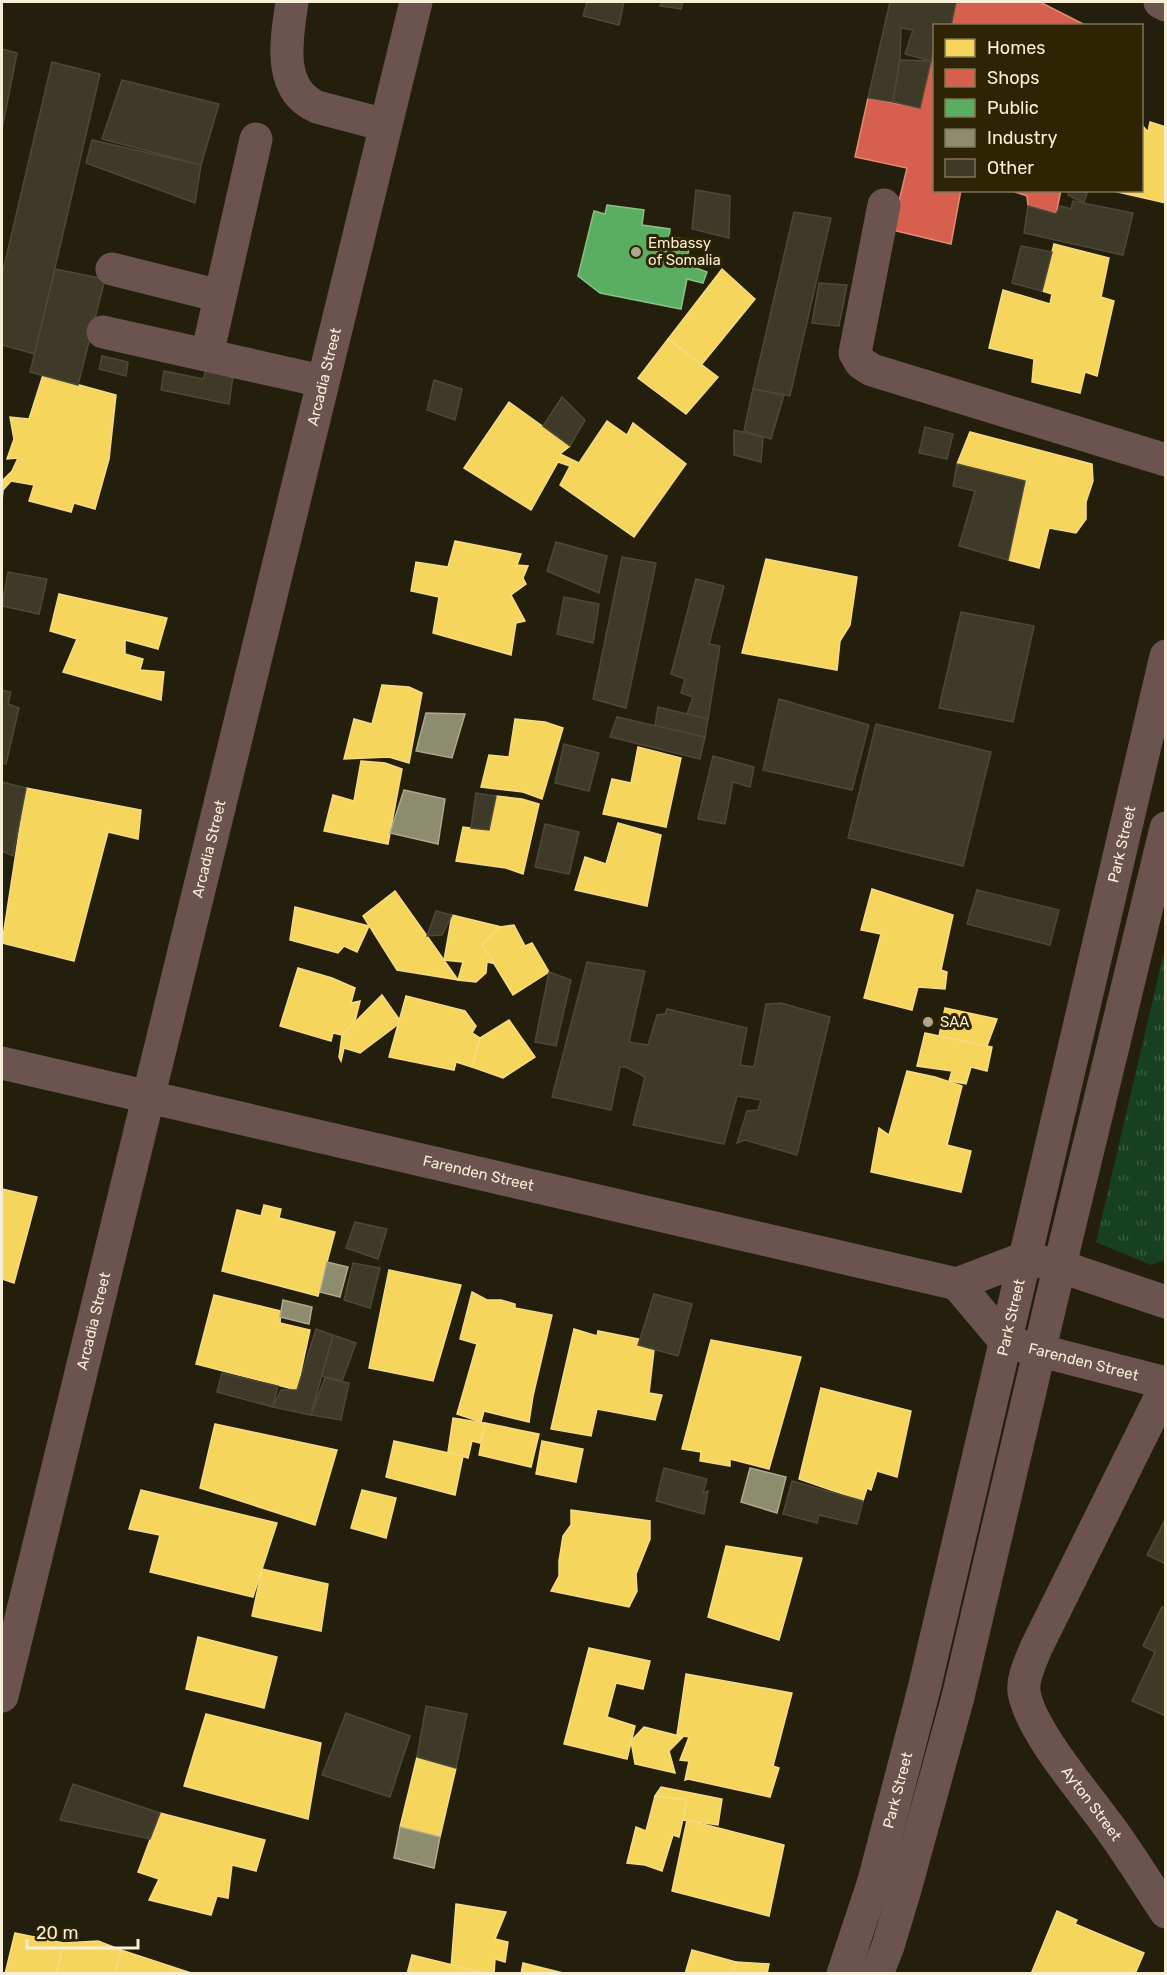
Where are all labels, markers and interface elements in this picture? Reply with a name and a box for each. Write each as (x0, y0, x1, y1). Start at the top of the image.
legend (933, 24, 1143, 192)
text: Homes (987, 37, 1045, 59)
text: Shops (987, 67, 1039, 89)
text: Public (987, 97, 1039, 119)
text: Industry (987, 127, 1057, 149)
text: Other (987, 157, 1034, 179)
place label: Embassy of Somalia (648, 234, 721, 269)
marker: Embassy of Somalia (629, 245, 643, 259)
street label: Arcadia Street (304, 326, 345, 428)
street label: Arcadia Street (188, 798, 230, 900)
street label: Park Street (1104, 804, 1140, 884)
place label: SAA (940, 1013, 969, 1031)
marker: SAA (921, 1015, 935, 1029)
street label: Farenden Street (421, 1152, 536, 1195)
street label: Arcadia Street (73, 1270, 114, 1372)
street label: Park Street (993, 1277, 1029, 1358)
street label: Farenden Street (1026, 1339, 1141, 1385)
street label: Park Street (879, 1750, 916, 1830)
street label: Ayton Street (1058, 1763, 1125, 1844)
scale bar (27, 1912, 138, 1950)
text: 20 m (36, 1922, 78, 1944)

